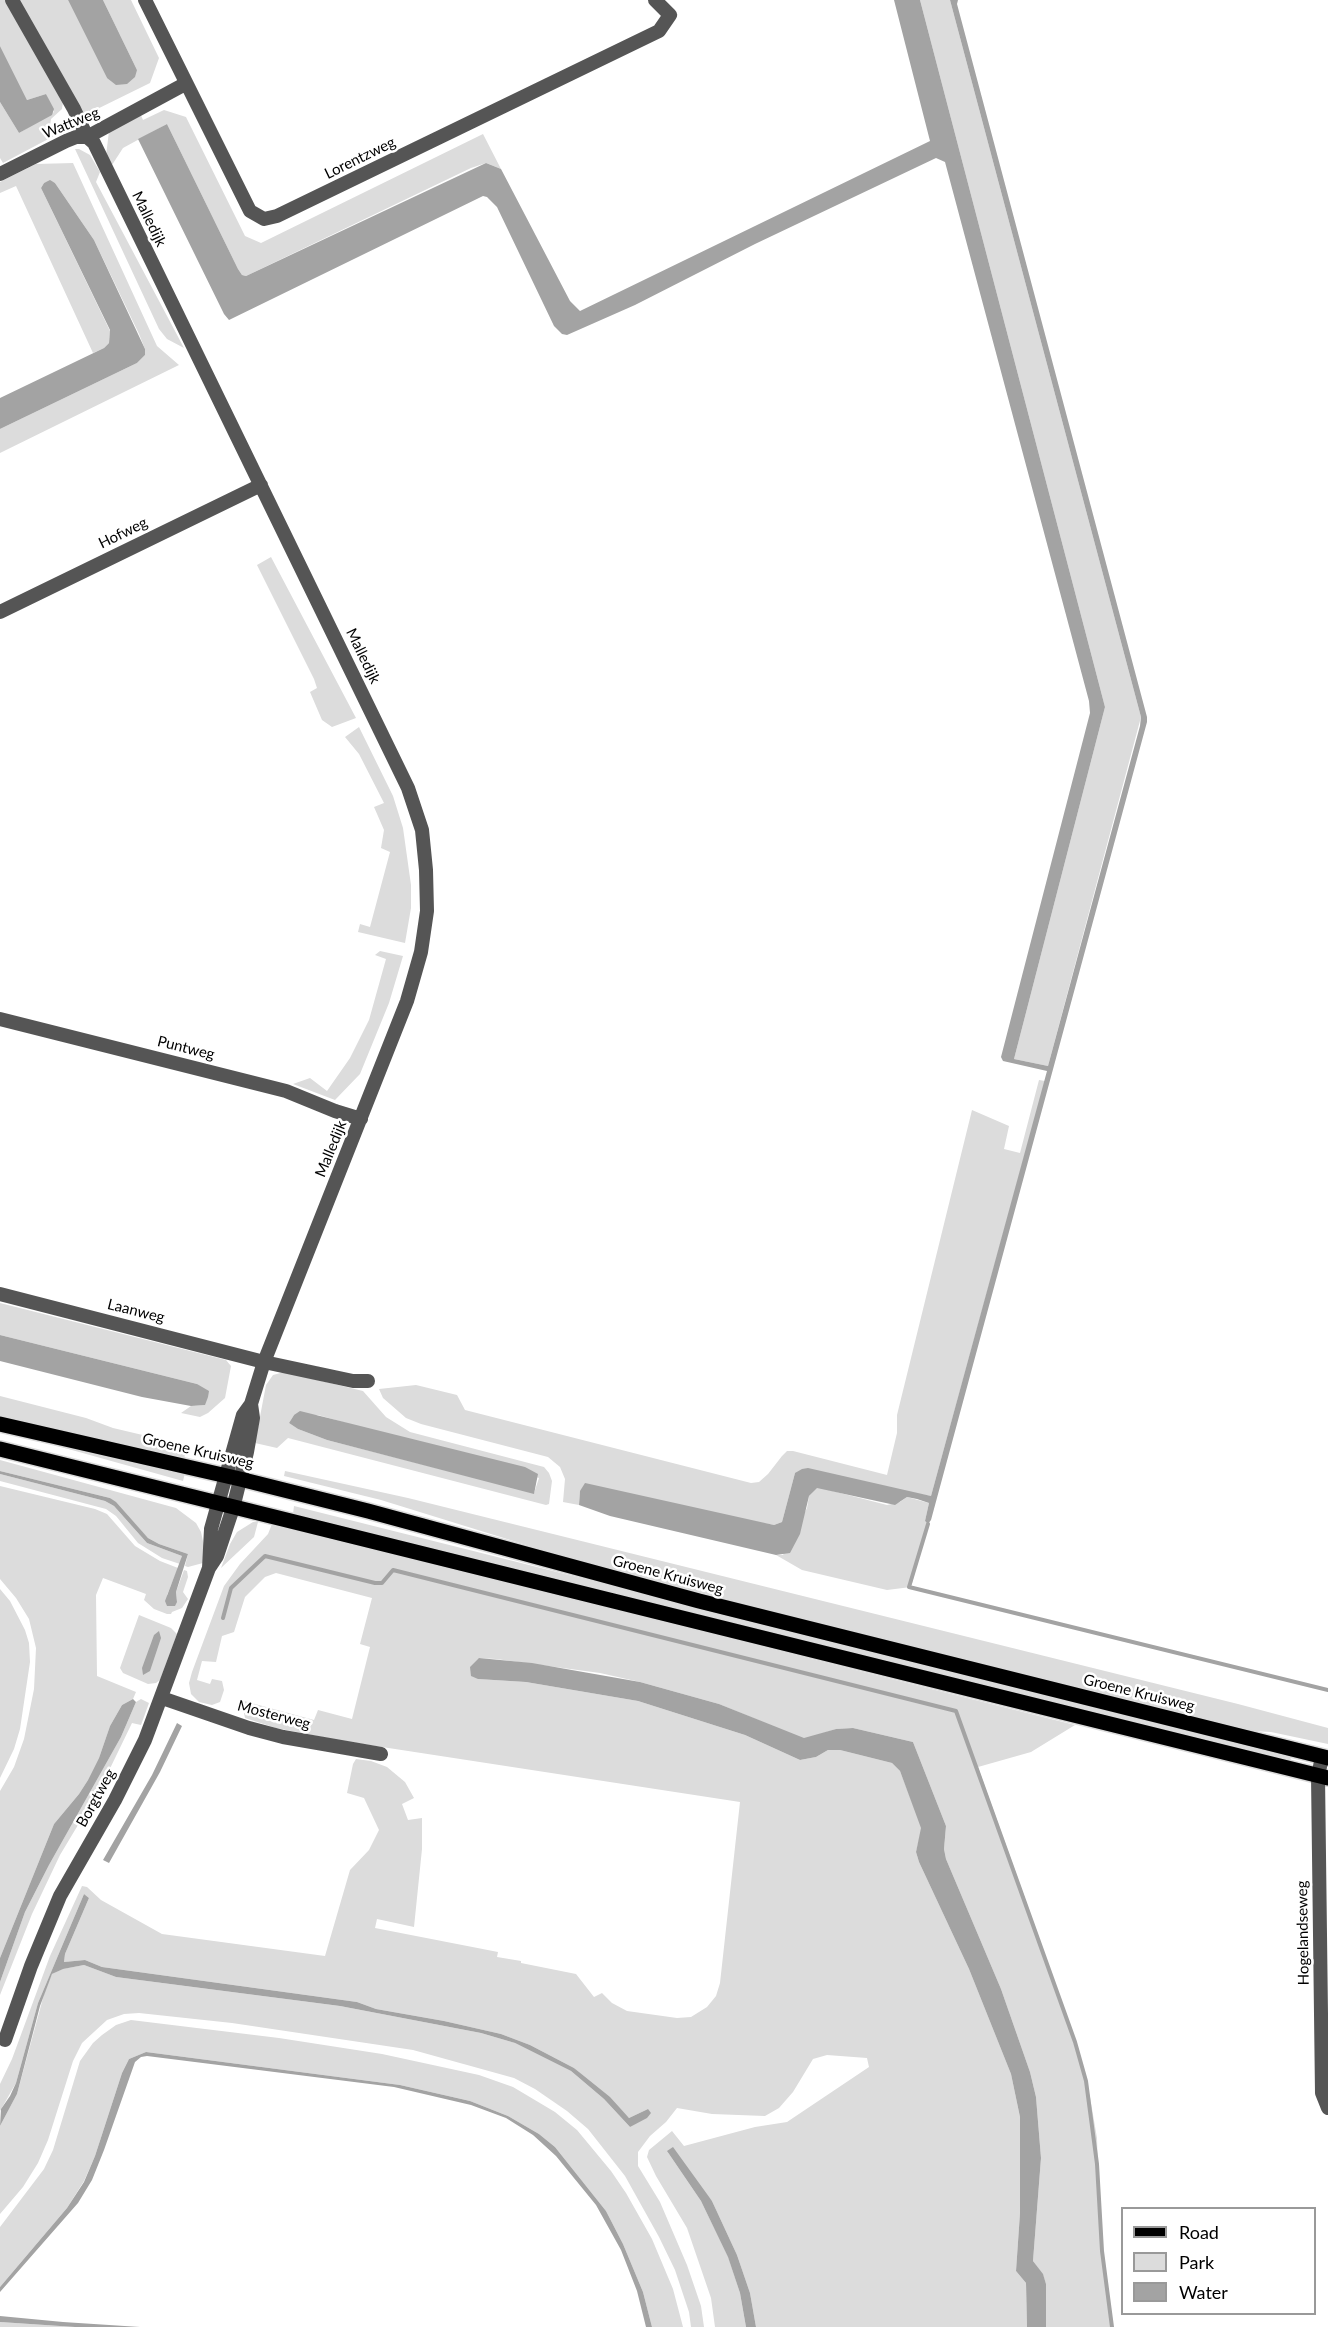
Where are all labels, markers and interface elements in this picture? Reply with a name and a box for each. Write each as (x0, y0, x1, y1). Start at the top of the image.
street label: Wattweg (40, 103, 102, 143)
street label: Lorentzweg (322, 133, 398, 183)
street label: Malledijk (128, 188, 170, 250)
street label: Hofweg (96, 513, 150, 553)
street label: Malledijk (342, 625, 384, 687)
street label: Puntweg (156, 1032, 216, 1064)
street label: Malledijk (312, 1118, 350, 1180)
street label: Laanweg (106, 1295, 166, 1327)
street label: Groene Kruisweg (141, 1429, 255, 1473)
street label: Groene Kruisweg (611, 1552, 725, 1598)
street label: Groene Kruisweg (1082, 1671, 1196, 1715)
street label: Mosterweg (236, 1697, 312, 1733)
street label: Borgtweg (73, 1766, 119, 1830)
street label: Hogelandseweg (1293, 1880, 1313, 1986)
legend (1121, 2207, 1316, 2315)
text: Road (1179, 2221, 1219, 2243)
text: Park (1179, 2251, 1214, 2273)
text: Water (1179, 2281, 1228, 2303)

